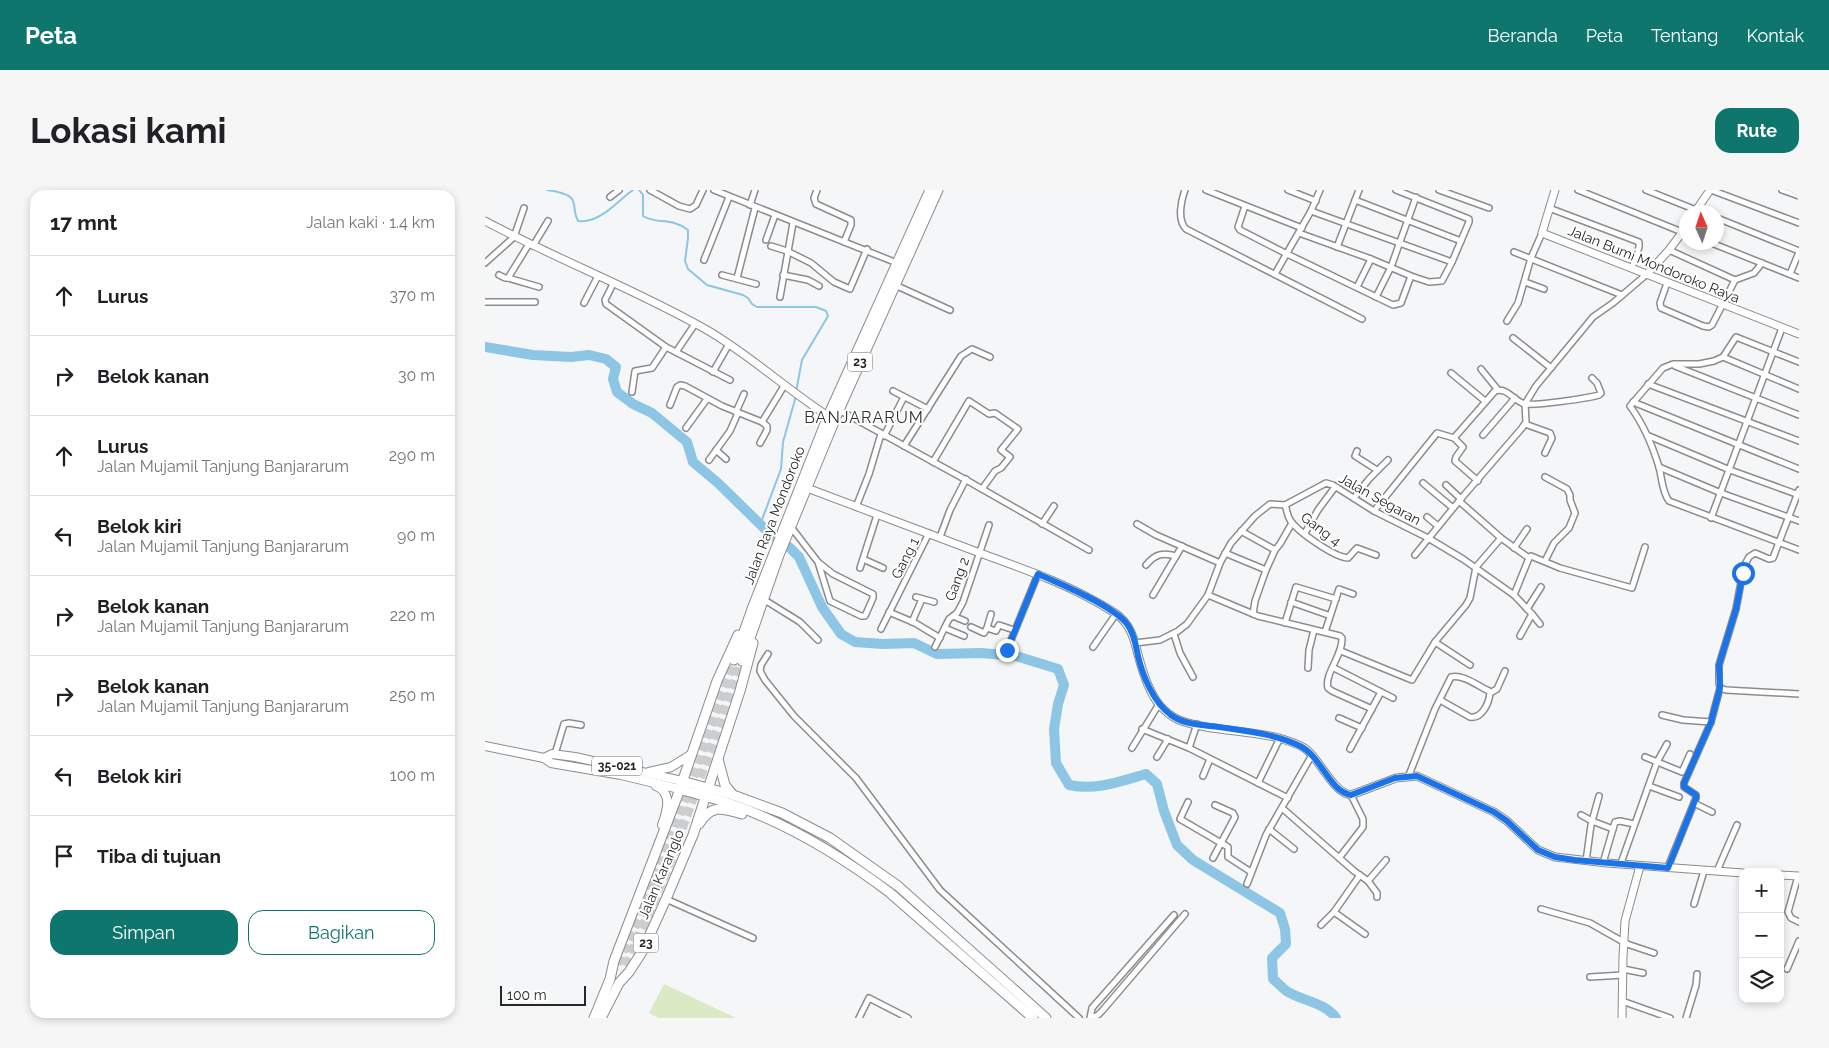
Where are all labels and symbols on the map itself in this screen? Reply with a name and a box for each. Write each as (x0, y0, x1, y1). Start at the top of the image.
north arrow (1679, 205, 1724, 250)
street label: Jalan Bumi Mondoroko Raya (1566, 222, 1742, 306)
road number: 23 (847, 352, 873, 372)
district label: BANJARARUM (804, 408, 924, 427)
street label: Jalan Raya Mondoroko (740, 444, 808, 586)
street label: Jalan Segaran (1336, 470, 1424, 528)
street label: Gang 4 (1298, 509, 1344, 549)
street label: Gang 1 (888, 535, 922, 581)
street label: Gang 2 (942, 555, 972, 603)
route start (1732, 562, 1755, 585)
route end (996, 639, 1019, 662)
road number: 35-021 (592, 756, 642, 776)
street label: Jalan Karanglo (635, 827, 687, 921)
road number: 23 (633, 934, 659, 952)
scale bar (500, 983, 586, 1006)

